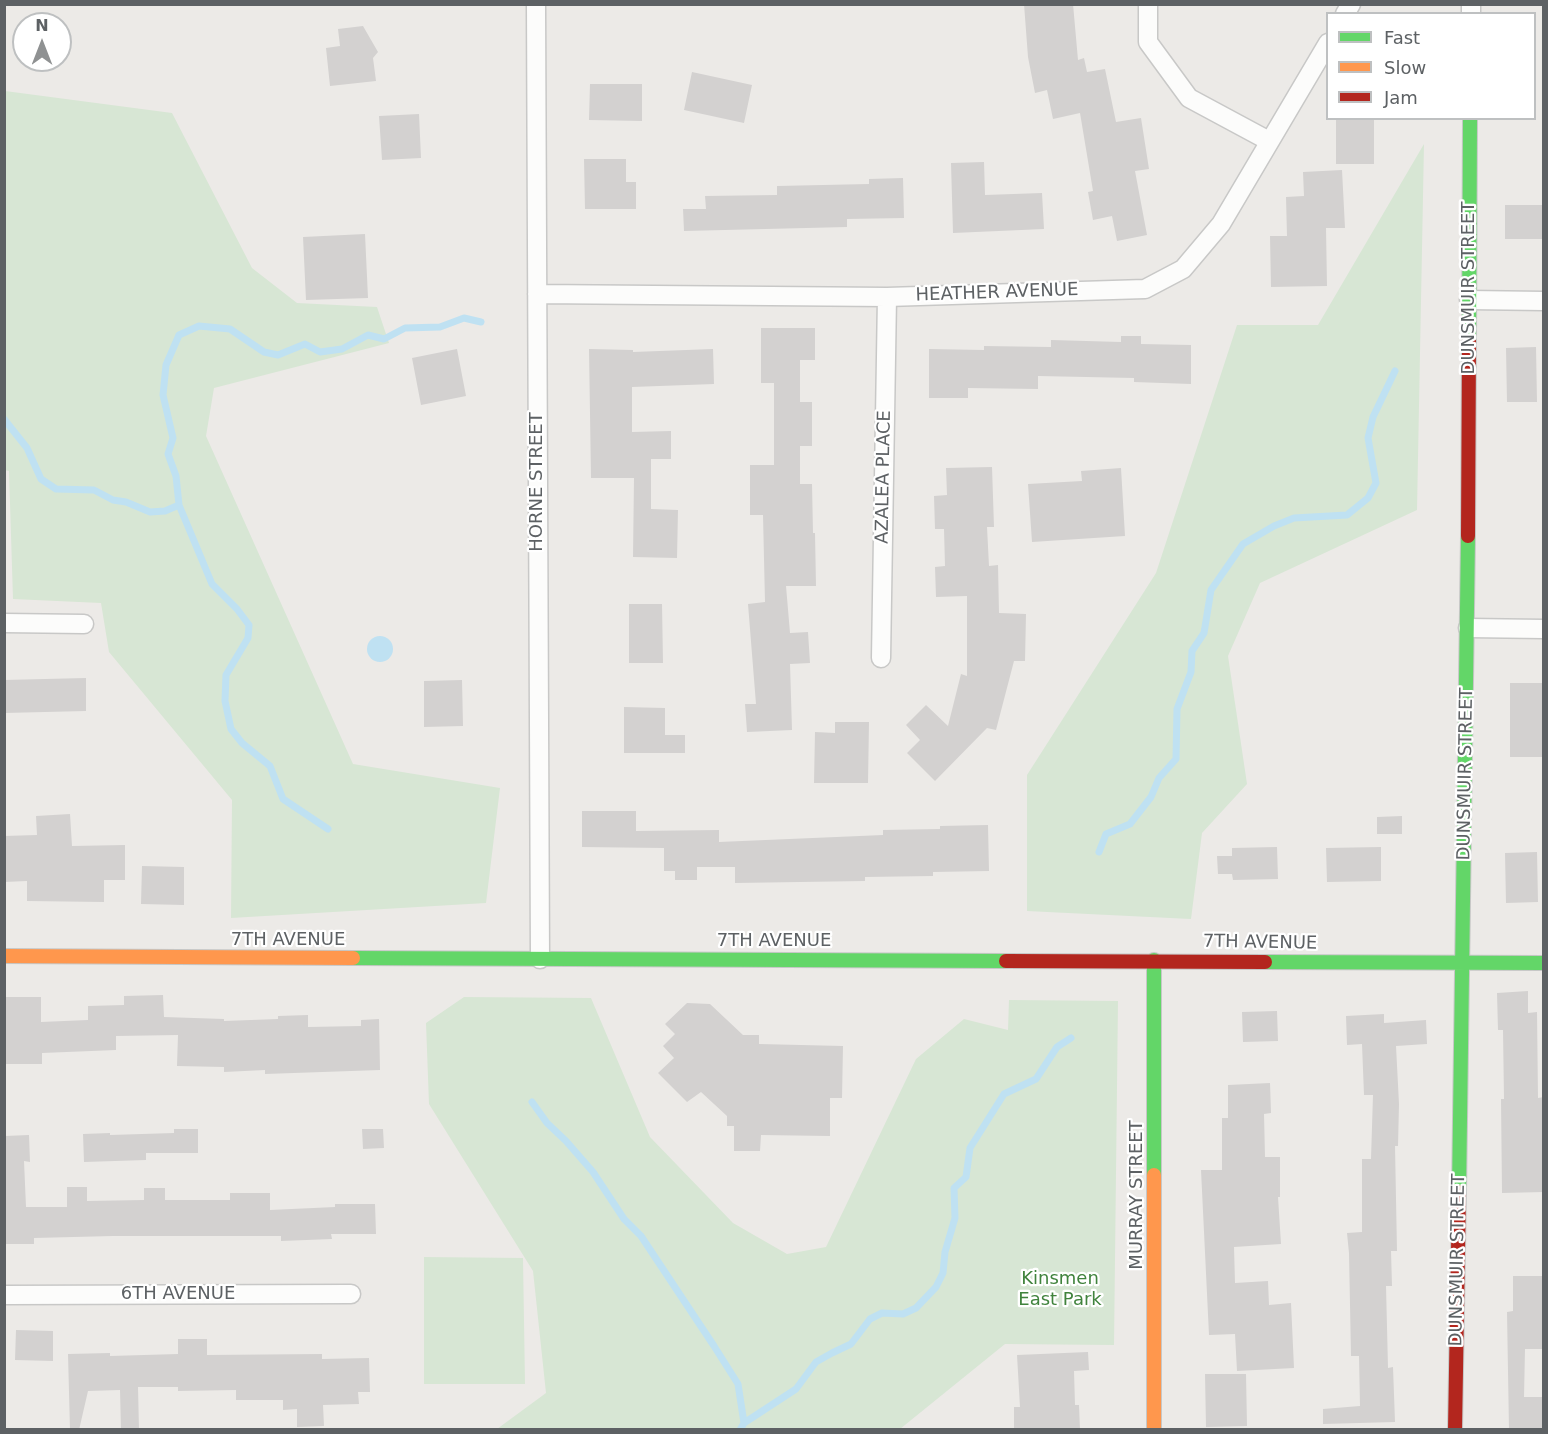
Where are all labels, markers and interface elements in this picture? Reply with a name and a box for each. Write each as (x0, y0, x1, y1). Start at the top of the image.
north arrow (12, 12, 72, 72)
legend (1326, 12, 1536, 120)
text: N (35, 16, 49, 35)
text: Fast (1384, 27, 1420, 48)
text: Slow (1384, 57, 1426, 78)
text: Jam (1384, 87, 1418, 108)
street label: DUNSMUIR STREET (1458, 202, 1480, 374)
street label: HEATHER AVENUE (915, 279, 1079, 307)
street label: AZALEA PLACE (872, 410, 896, 544)
street label: HORNE STREET (526, 412, 548, 552)
street label: DUNSMUIR STREET (1454, 687, 1478, 861)
street label: 7TH AVENUE (231, 929, 345, 951)
street label: 7TH AVENUE (717, 930, 831, 952)
street label: 7TH AVENUE (1203, 931, 1317, 955)
street label: MURRAY STREET (1126, 1120, 1148, 1270)
street label: DUNSMUIR STREET (1446, 1173, 1470, 1347)
park label: Kinsmen East Park (1018, 1268, 1102, 1310)
street label: 6TH AVENUE (121, 1283, 235, 1305)

